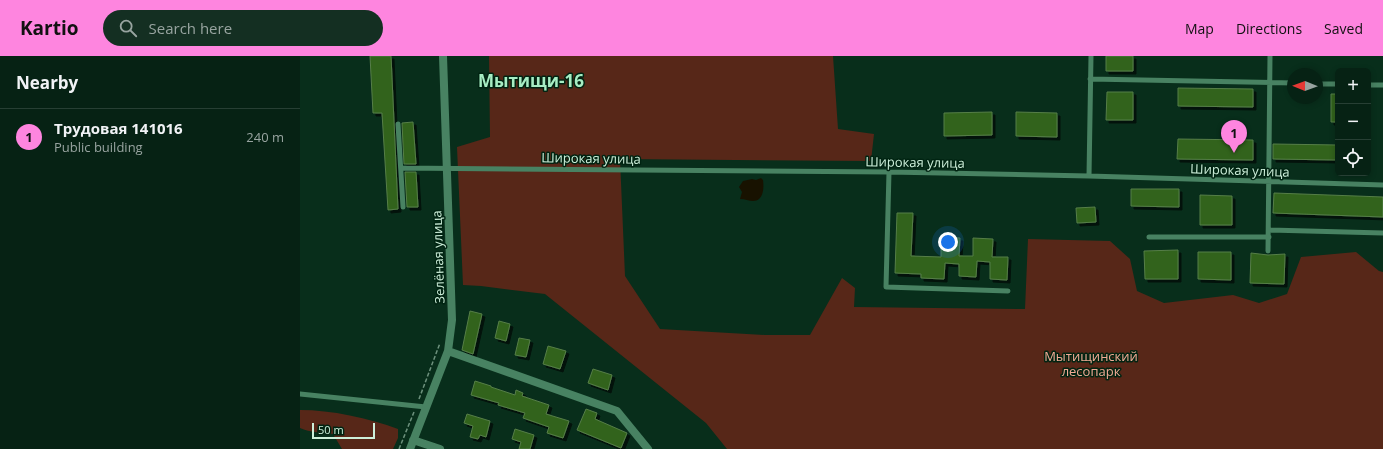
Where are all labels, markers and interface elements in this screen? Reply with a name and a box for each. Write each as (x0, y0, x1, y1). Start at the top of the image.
search box (103, 10, 383, 46)
text: Kartio (20, 15, 79, 41)
icon: search (117, 17, 139, 39)
text: Search here (149, 18, 232, 38)
text: Map (1185, 19, 1214, 38)
text: Directions (1236, 19, 1302, 38)
text: Saved (1324, 19, 1363, 38)
north arrow (1287, 68, 1323, 104)
map controls (1335, 68, 1371, 176)
button: + (1335, 68, 1371, 104)
district label: Мытищи-16 (478, 69, 584, 92)
text: Nearby (16, 71, 78, 94)
button: − (1335, 104, 1371, 140)
text: Трудовая 141016 (54, 118, 183, 138)
pin: 1 (1221, 120, 1247, 153)
text: 1 (25, 128, 33, 146)
text: 240 m (246, 128, 284, 146)
text: Public building (54, 138, 143, 156)
button: locate (1335, 140, 1371, 176)
street label: Широкая улица (541, 148, 641, 168)
street label: Широкая улица (865, 152, 965, 172)
street label: Широкая улица (1190, 159, 1290, 181)
street label: Зелёная улица (427, 210, 449, 304)
your location (938, 232, 958, 252)
park label: Мытищинский лесопарк (1044, 347, 1138, 380)
scale bar (312, 421, 375, 440)
text: 50 m (318, 422, 344, 437)

